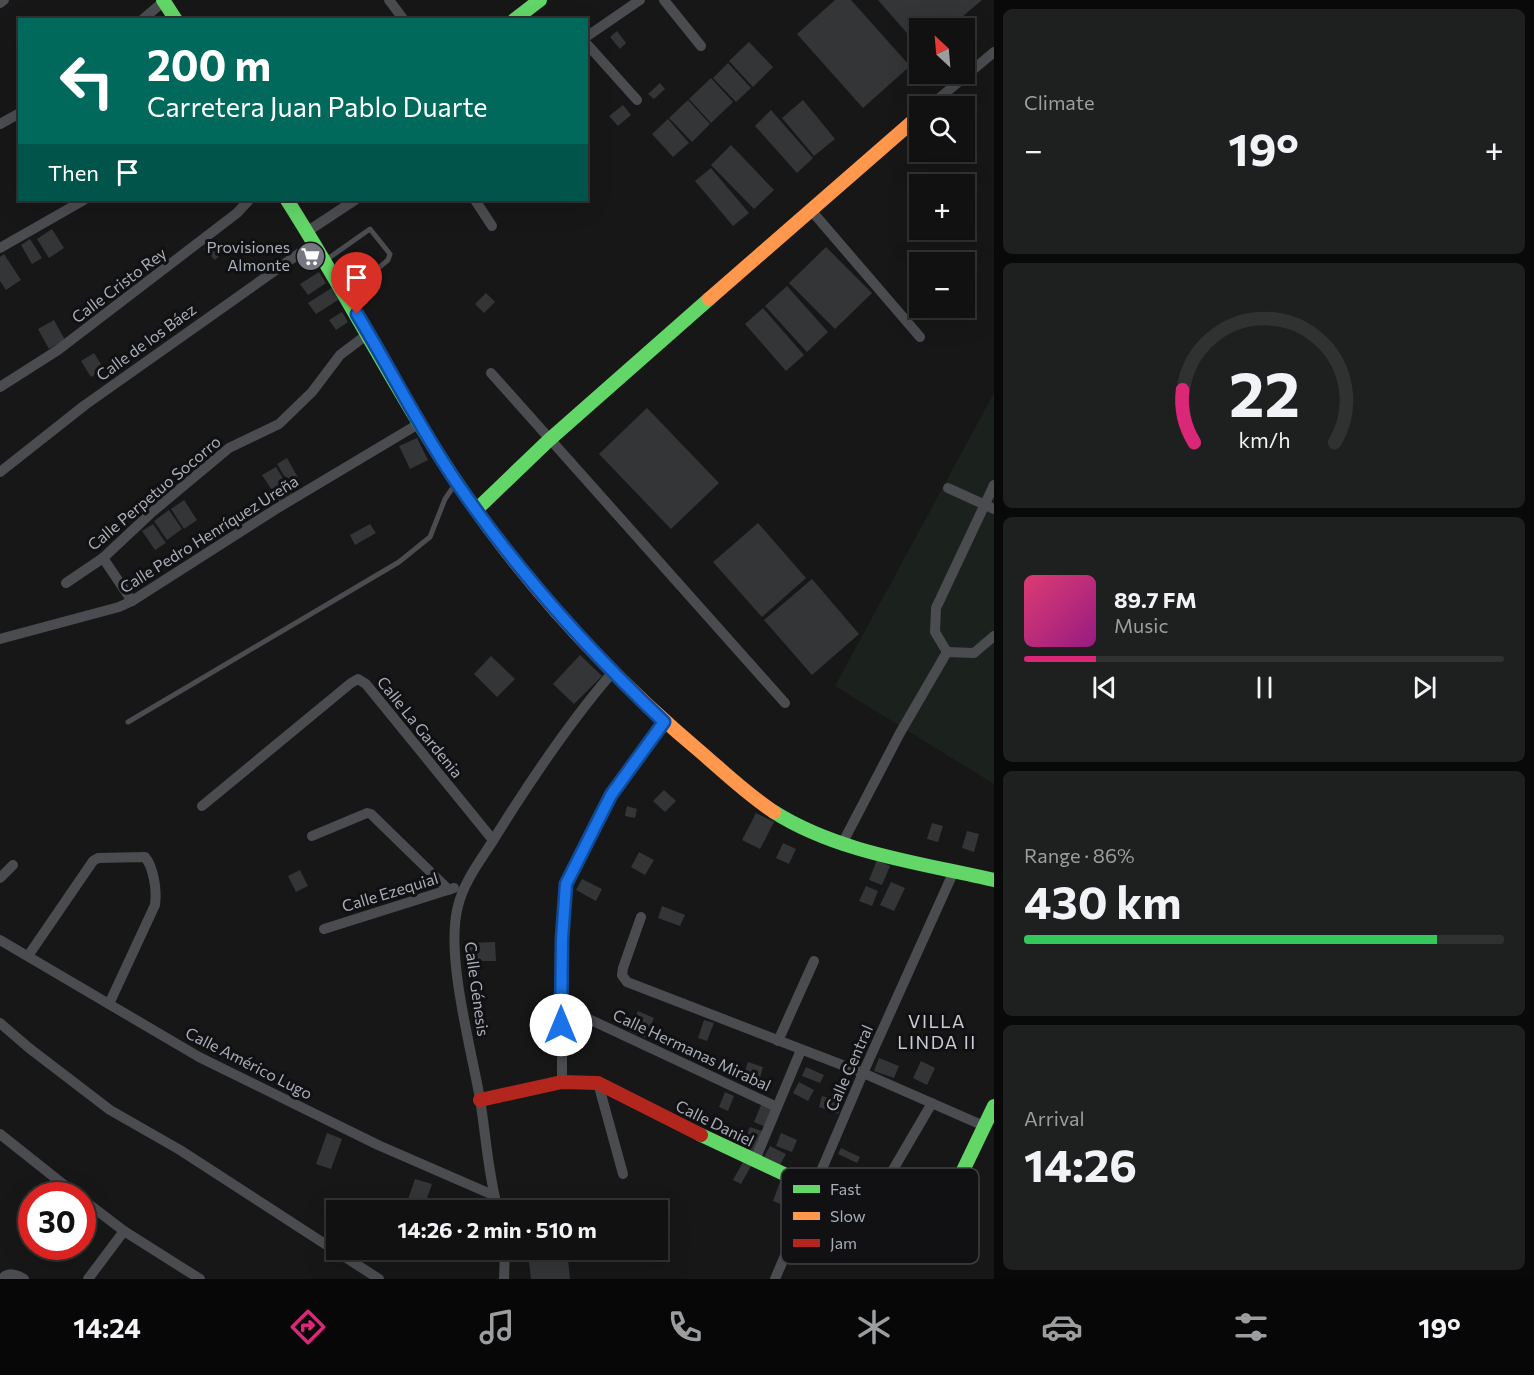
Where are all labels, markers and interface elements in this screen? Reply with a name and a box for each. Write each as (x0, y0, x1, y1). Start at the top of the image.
north arrow (909, 18, 975, 84)
map controls (909, 18, 975, 318)
text: 200 m (147, 38, 271, 90)
icon: left (48, 42, 126, 120)
text: Carretera Juan Pablo Duarte (147, 90, 488, 123)
text: Climate (1024, 90, 1094, 114)
button: search (909, 96, 975, 162)
text: 19° (1228, 120, 1299, 175)
text: − (1024, 128, 1043, 169)
text: + (1485, 128, 1504, 169)
icon: arrive (111, 156, 144, 189)
text: Then (48, 159, 99, 186)
button: + (909, 174, 975, 240)
place label: Provisiones Almonte (206, 237, 290, 274)
supermarket icon: Provisiones Almonte (295, 240, 327, 272)
street label: Calle Cristo Rey (68, 243, 170, 326)
pin (331, 252, 382, 314)
button: − (909, 252, 975, 318)
icon: arrive (340, 261, 373, 294)
street label: Calle de los Báez (92, 299, 199, 384)
text: 22 (1228, 354, 1300, 430)
text: km/h (1238, 426, 1290, 452)
street label: Calle Perpetuo Socorro (83, 431, 224, 554)
street label: Calle Pedro Henríquez Ureña (116, 471, 301, 596)
text: 89.7 FM (1114, 586, 1197, 613)
text: Music (1114, 613, 1168, 637)
icon: previous (1088, 671, 1121, 704)
icon: pause (1248, 671, 1281, 704)
icon: next (1408, 671, 1441, 704)
street label: Calle La Gardenia (374, 672, 467, 781)
text: Range · 86% (1024, 843, 1135, 867)
street label: Calle Ezequial (339, 868, 440, 915)
text: 430 km (1024, 873, 1181, 928)
street label: Calle Génesis (461, 940, 494, 1037)
position arrow (529, 993, 593, 1057)
street label: Calle Hermanas Mirabal (610, 1005, 774, 1094)
district label: VILLA LINDA II (897, 1010, 977, 1053)
street label: Calle Américo Lugo (183, 1022, 316, 1103)
street label: Calle Central (821, 1022, 876, 1114)
street label: Calle Daniel (673, 1095, 758, 1150)
text: Arrival (1024, 1106, 1085, 1130)
text: 14:26 (1024, 1136, 1137, 1191)
legend (781, 1168, 979, 1264)
text: Fast (830, 1179, 861, 1198)
speed limit sign: 30 (18, 1182, 96, 1260)
text: Slow (830, 1206, 866, 1225)
text: 14:26 · 2 min · 510 m (397, 1216, 597, 1243)
text: Jam (830, 1233, 857, 1252)
icon: directions (287, 1306, 329, 1348)
icon: music (476, 1306, 518, 1348)
icon: phone (664, 1306, 706, 1348)
icon: climate (853, 1306, 895, 1348)
icon: car (1041, 1306, 1083, 1348)
icon: filters (1230, 1306, 1272, 1348)
text: 14:24 (73, 1311, 141, 1344)
text: 19° (1418, 1311, 1461, 1344)

